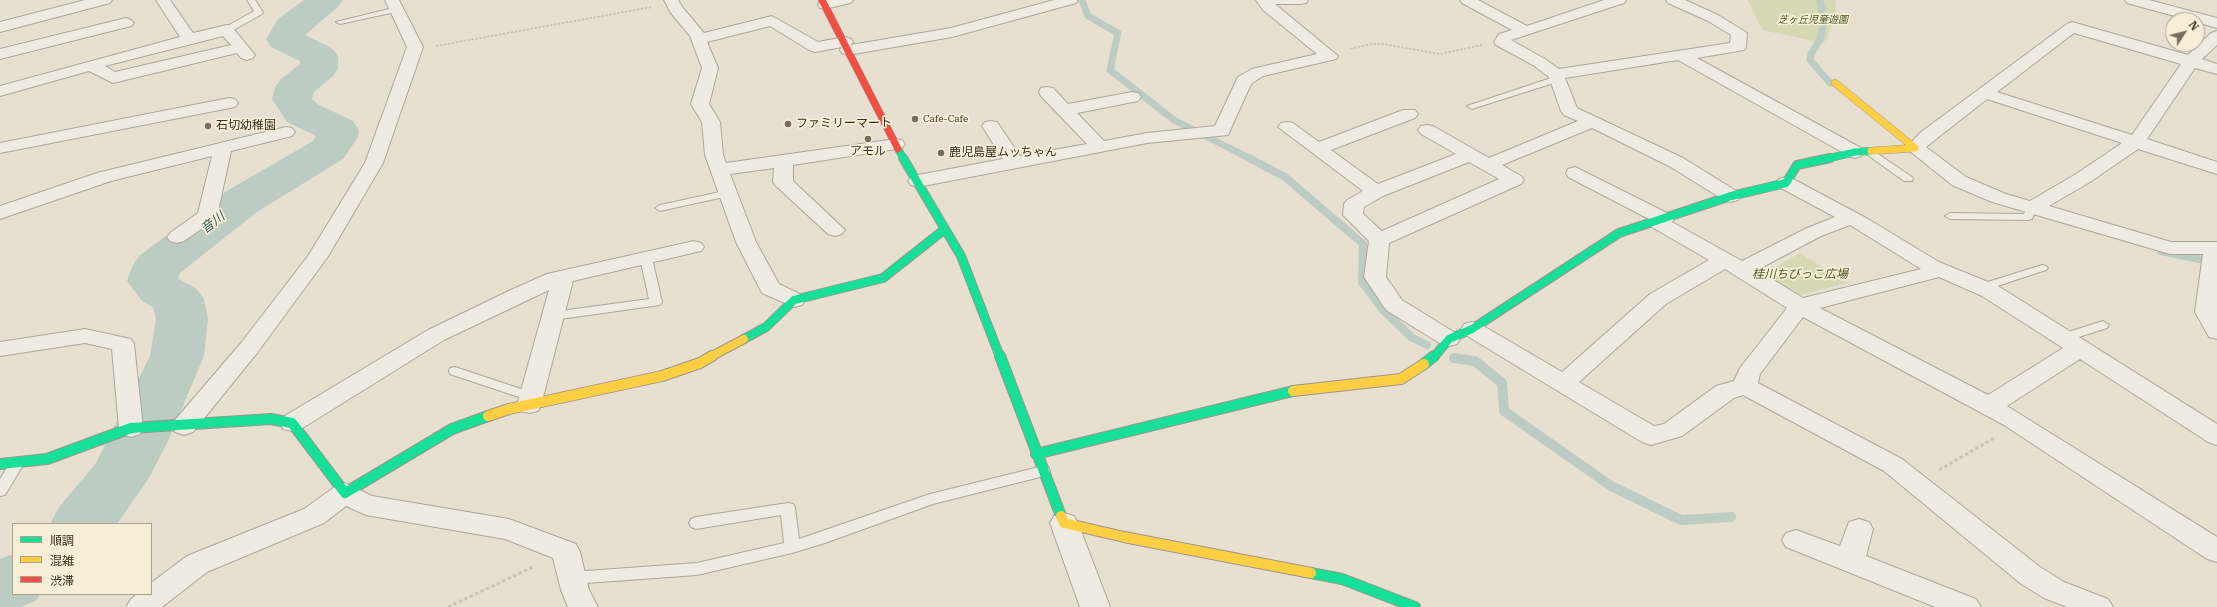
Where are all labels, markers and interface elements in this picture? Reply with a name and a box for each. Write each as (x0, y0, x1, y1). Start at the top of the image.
north arrow (2165, 12, 2205, 52)
park label: 芝ヶ丘児童遊園 (1778, 14, 1848, 26)
text: N (2186, 18, 2202, 33)
place label: Cafe-Cafe (923, 113, 968, 125)
marker: Cafe-Cafe (910, 114, 920, 124)
place label: ファミリーマート (796, 117, 892, 131)
place label: 石切幼稚園 (216, 119, 276, 133)
marker: ファミリーマート (783, 119, 793, 129)
marker: 石切幼稚園 (203, 121, 213, 131)
marker: アモル (863, 134, 873, 144)
place label: アモル (850, 145, 886, 159)
place label: 鹿児島屋ムッちゃん (949, 146, 1057, 160)
marker: 鹿児島屋ムッちゃん (936, 148, 946, 158)
water label: 音川 (198, 209, 228, 237)
park label: 桂川ちびっこ広場 (1752, 268, 1848, 282)
legend (12, 523, 152, 595)
text: 順調 (50, 533, 74, 548)
text: 混雑 (50, 553, 74, 568)
text: 渋滞 (50, 573, 74, 588)

